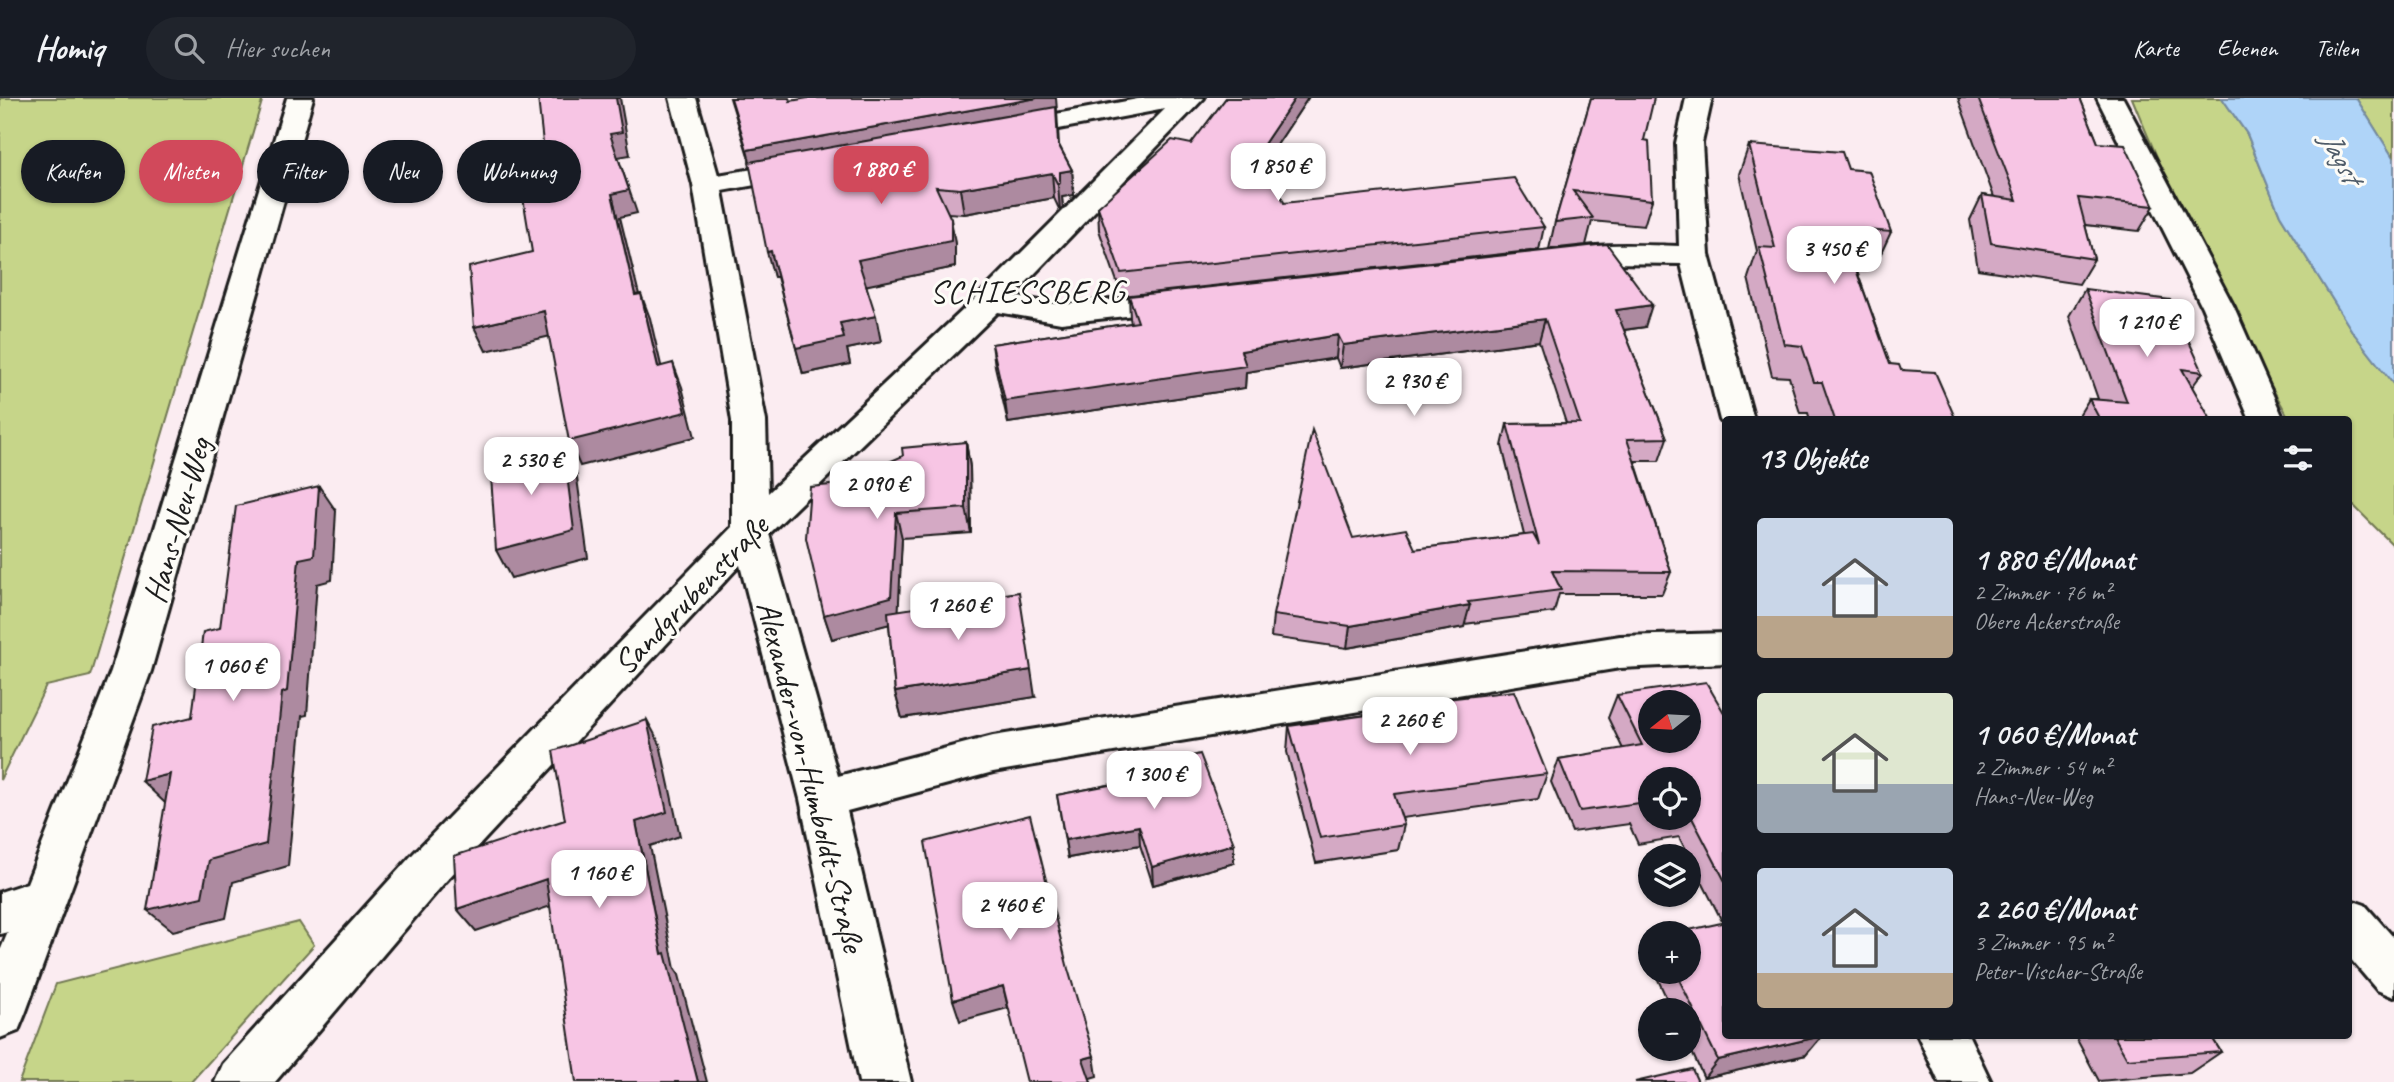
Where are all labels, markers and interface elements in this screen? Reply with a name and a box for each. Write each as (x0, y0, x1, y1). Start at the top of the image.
search box (146, 17, 636, 80)
text: Homiq (35, 27, 104, 69)
icon: search (170, 29, 208, 67)
text: Hier suchen (226, 32, 330, 65)
text: Karte (2133, 33, 2179, 63)
text: Ebenen (2217, 33, 2277, 63)
text: Teilen (2315, 33, 2359, 63)
water label: Jagst (2310, 122, 2374, 195)
chip: Kaufen (21, 140, 125, 203)
chip: Mieten (139, 140, 243, 203)
chip: Filter (257, 140, 349, 203)
chip: Neu (363, 140, 443, 203)
chip: Wohnung (457, 140, 581, 203)
pin: 1 850 € (1213, 144, 1343, 203)
pin: 1 880 € (816, 146, 946, 206)
text: 1 850 € (1247, 151, 1309, 180)
text: 1 880 € (850, 154, 912, 183)
pin: 3 450 € (1769, 226, 1899, 286)
text: 3 450 € (1803, 234, 1865, 263)
district label: SCHIESSBERG (930, 271, 1128, 312)
pin: 1 210 € (2082, 300, 2212, 359)
text: 1 210 € (2116, 307, 2178, 336)
pin: 2 930 € (1349, 358, 1479, 418)
text: 2 930 € (1383, 366, 1445, 395)
street label: Hans-Neu-Weg (133, 431, 221, 608)
pin: 2 530 € (466, 438, 596, 497)
text: 13 Objekte (1757, 439, 1867, 477)
icon: filters (2279, 439, 2317, 477)
text: 2 530 € (500, 445, 562, 474)
pin: 2 090 € (812, 462, 942, 521)
text: 2 090 € (846, 469, 908, 498)
street label: Sandgrubenstraße (604, 504, 779, 683)
text: 1 880 €/Monat (1974, 540, 2135, 578)
icon: home (1813, 546, 1897, 630)
text: 2 Zimmer · 76 m² (1974, 578, 2111, 607)
pin: 1 260 € (893, 582, 1023, 642)
text: 1 260 € (926, 590, 990, 619)
street label: Alexander-von-Humboldt-Straße (747, 596, 876, 958)
text: Obere Ackerstraße (1974, 607, 2119, 636)
pin: 1 060 € (168, 644, 298, 703)
text: 1 060 € (201, 651, 265, 680)
north arrow (1638, 690, 1701, 752)
map controls (1638, 690, 1701, 1061)
pin: 2 260 € (1345, 698, 1475, 757)
text: 2 260 € (1378, 705, 1442, 734)
text: 1 060 €/Monat (1974, 715, 2135, 753)
icon: home (1813, 721, 1897, 805)
pin: 1 300 € (1089, 752, 1219, 811)
text: 2 Zimmer · 54 m² (1974, 753, 2111, 782)
text: 1 300 € (1123, 759, 1185, 788)
button: locate (1638, 767, 1701, 830)
text: Hans-Neu-Weg (1974, 782, 2093, 811)
button: layers (1638, 844, 1701, 907)
pin: 1 160 € (534, 850, 664, 910)
text: 1 160 € (567, 858, 631, 887)
pin: 2 460 € (945, 882, 1075, 942)
text: 2 460 € (978, 890, 1042, 919)
text: 2 260 €/Monat (1974, 890, 2135, 928)
icon: home (1813, 896, 1897, 980)
button: + (1638, 921, 1701, 984)
text: 3 Zimmer · 95 m² (1974, 928, 2111, 957)
text: Peter-Vischer-Straße (1974, 957, 2142, 986)
button: − (1638, 998, 1701, 1061)

